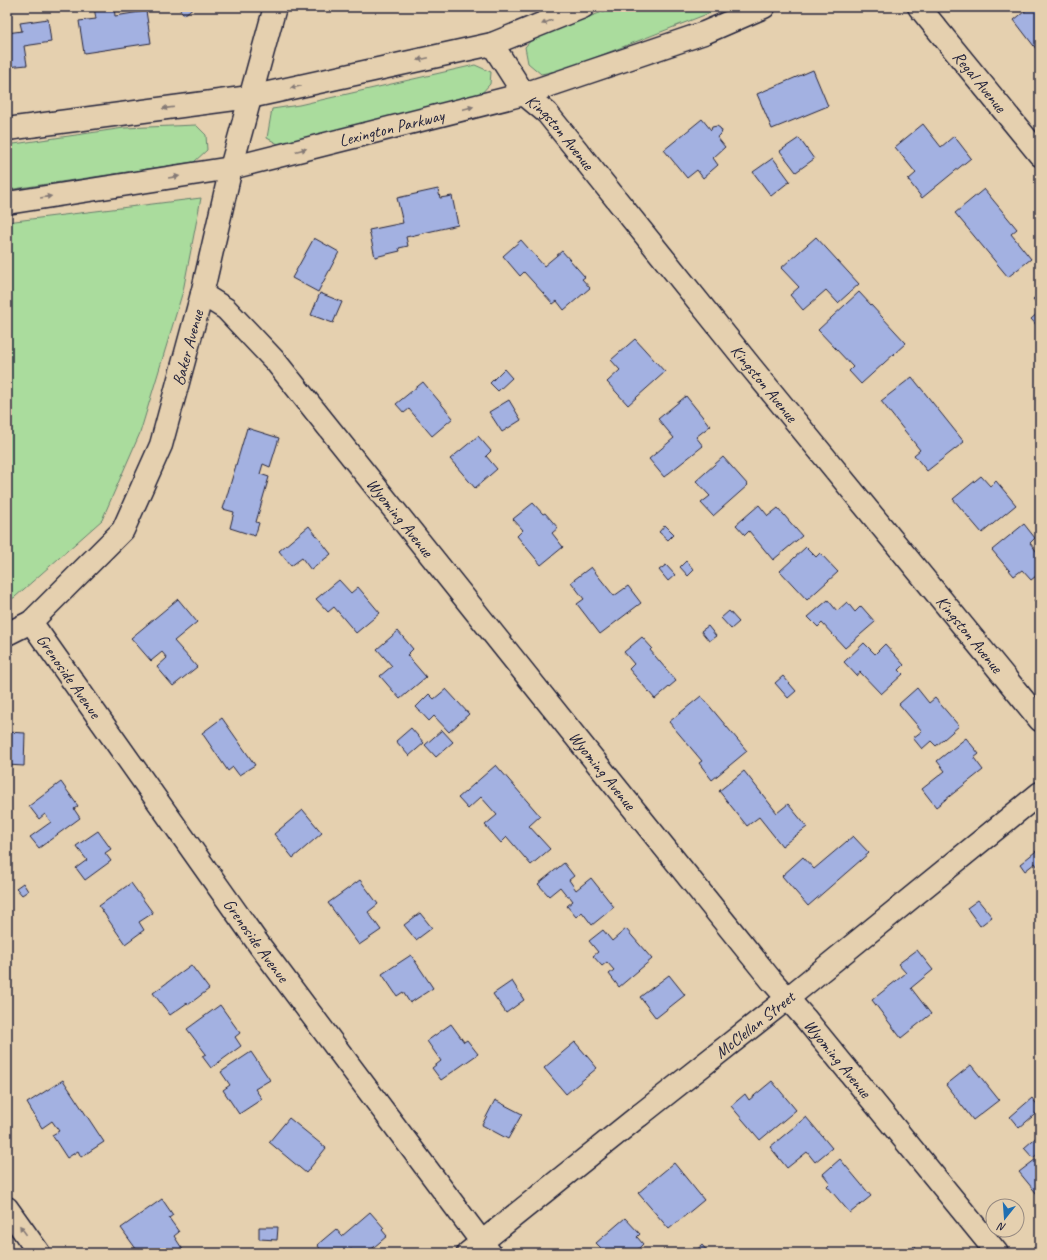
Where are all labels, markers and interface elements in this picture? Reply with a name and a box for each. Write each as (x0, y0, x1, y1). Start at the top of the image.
one-way arrow (541, 19, 553, 25)
street label: Regal Avenue (948, 46, 1012, 118)
one-way arrow (417, 57, 429, 63)
one-way arrow (290, 85, 302, 91)
street label: Kingston Avenue (522, 90, 600, 175)
street label: Lexington Parkway (337, 104, 447, 151)
one-way arrow (162, 105, 174, 111)
one-way arrow (462, 105, 474, 111)
one-way arrow (295, 147, 307, 153)
one-way arrow (168, 174, 180, 180)
one-way arrow (39, 194, 52, 200)
street label: Baker Avenue (167, 306, 208, 388)
street label: Kingston Avenue (727, 340, 803, 427)
street label: Wyoming Avenue (362, 474, 439, 562)
street label: Kingston Avenue (932, 591, 1008, 678)
street label: Grenoside Avenue (32, 630, 107, 723)
street label: Wyoming Avenue (565, 727, 641, 815)
street label: Grenoside Avenue (219, 894, 295, 987)
street label: McClellan Street (710, 985, 801, 1062)
street label: Wyoming Avenue (800, 1015, 877, 1103)
north arrow (985, 1198, 1025, 1238)
text: N (995, 1219, 1007, 1235)
one-way arrow (19, 1225, 27, 1236)

